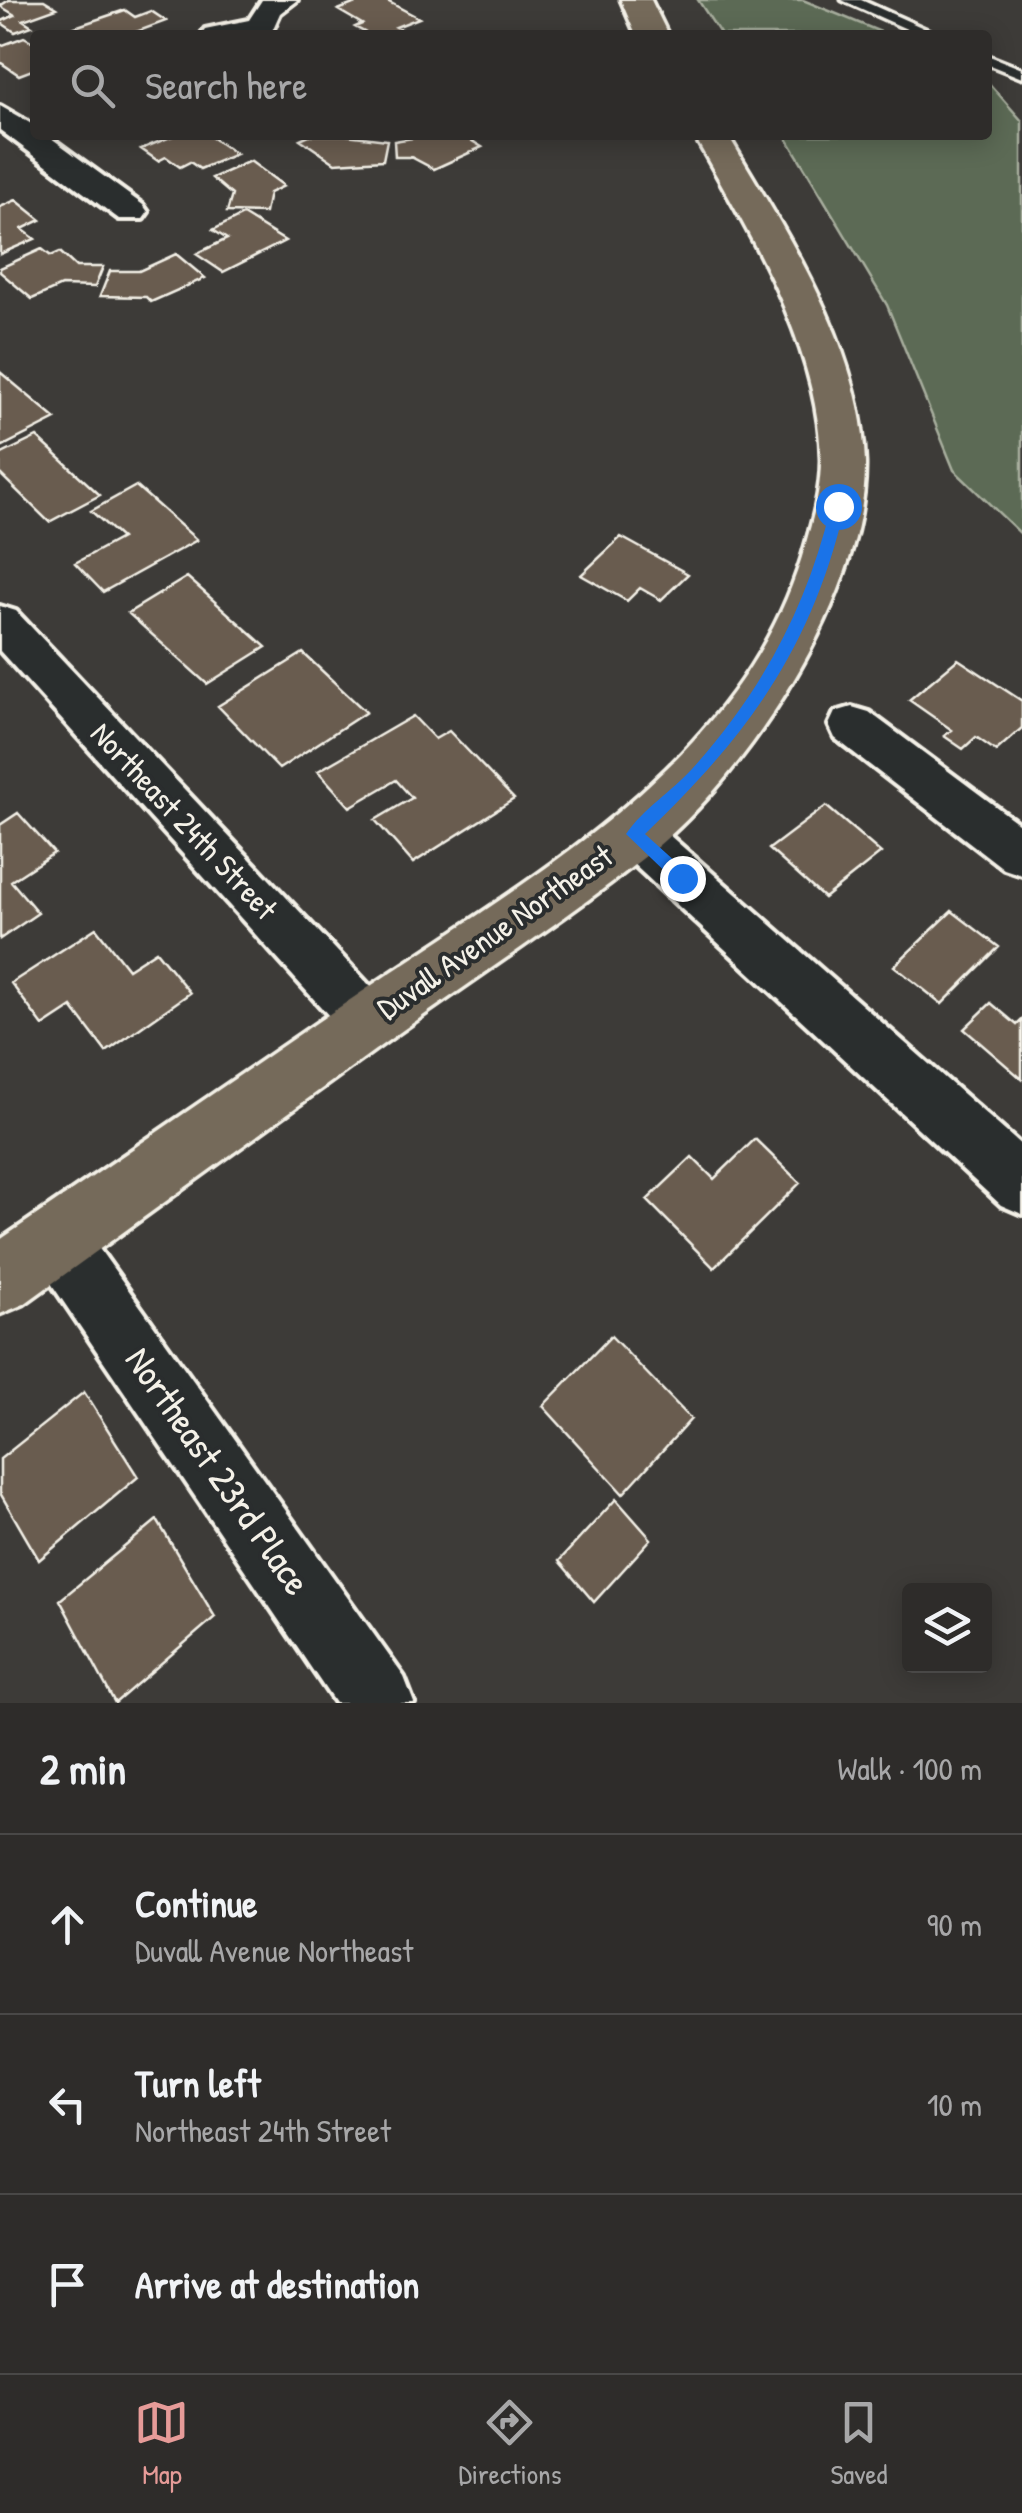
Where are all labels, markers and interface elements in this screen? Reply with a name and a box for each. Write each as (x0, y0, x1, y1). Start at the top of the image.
search box (30, 30, 992, 140)
icon: search (65, 58, 120, 113)
text: Search here (145, 59, 307, 111)
route start (816, 484, 862, 530)
street label: Northeast 24th Street (81, 712, 288, 930)
street label: Duvall Avenue Northeast (368, 834, 622, 1029)
route end (660, 856, 706, 902)
street label: Northeast 23rd Place (114, 1336, 324, 1605)
map controls (902, 1583, 992, 1673)
button: layers (902, 1583, 992, 1673)
text: 2 min (40, 1740, 126, 1797)
text: Walk · 100 m (837, 1747, 982, 1790)
text: Continue (135, 1877, 257, 1929)
icon: ahead (40, 1897, 95, 1952)
text: 90 m (927, 1903, 982, 1946)
text: Duvall Avenue Northeast (135, 1929, 413, 1972)
text: Turn left (135, 2057, 260, 2109)
icon: left (40, 2077, 95, 2132)
text: 10 m (927, 2083, 982, 2126)
text: Northeast 24th Street (135, 2109, 391, 2152)
icon: arrive (40, 2257, 95, 2312)
text: Arrive at destination (135, 2258, 419, 2310)
tab: Map (134, 2395, 189, 2493)
tab: Directions (458, 2395, 561, 2493)
tab: Saved (830, 2395, 888, 2493)

